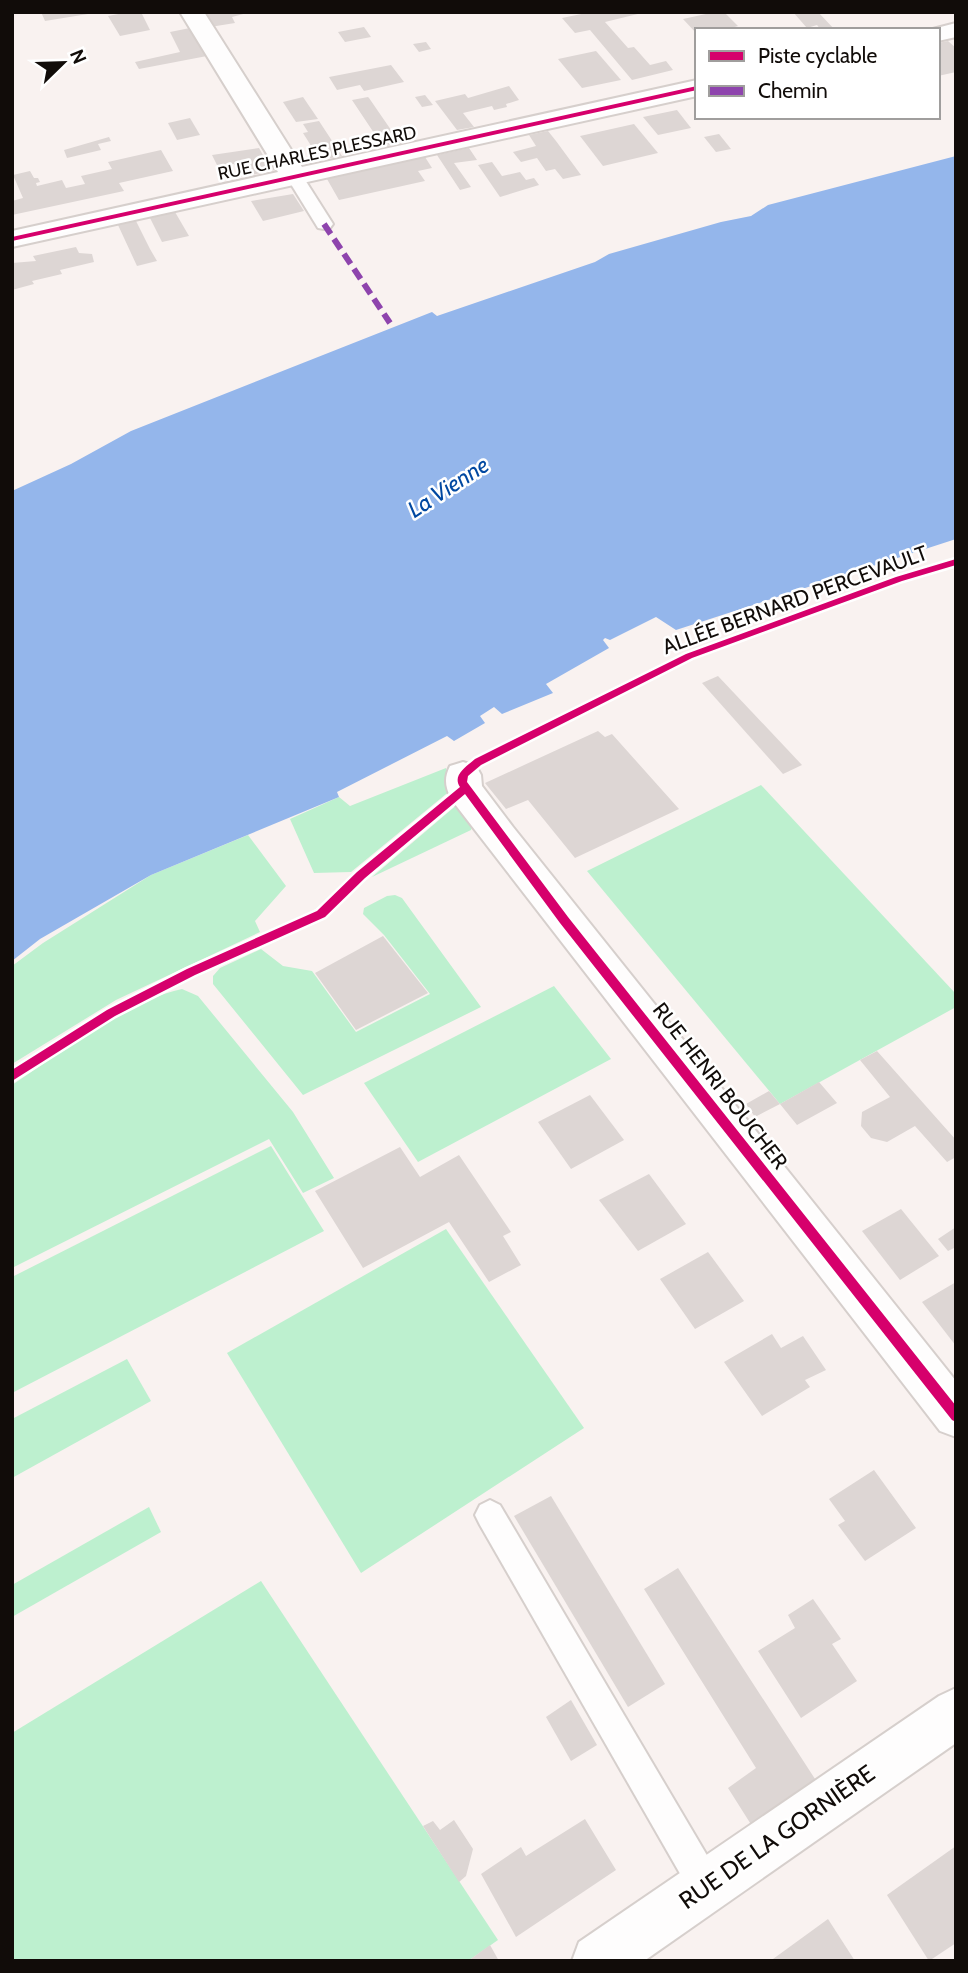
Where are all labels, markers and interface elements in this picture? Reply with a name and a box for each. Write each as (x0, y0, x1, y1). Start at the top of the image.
north arrow (28, 28, 98, 98)
legend (695, 28, 940, 119)
text: Piste cyclable (758, 43, 878, 68)
text: N (65, 46, 91, 67)
text: Chemin (758, 78, 828, 103)
street label: RUE CHARLES PLESSARD (216, 121, 418, 185)
water label: La Vienne (402, 450, 494, 524)
street label: ALLÉE BERNARD PERCEVAULT (659, 540, 931, 659)
street label: RUE HENRI BOUCHER (648, 998, 793, 1174)
street label: RUE DE LA GORNIÈRE (673, 1758, 880, 1915)

